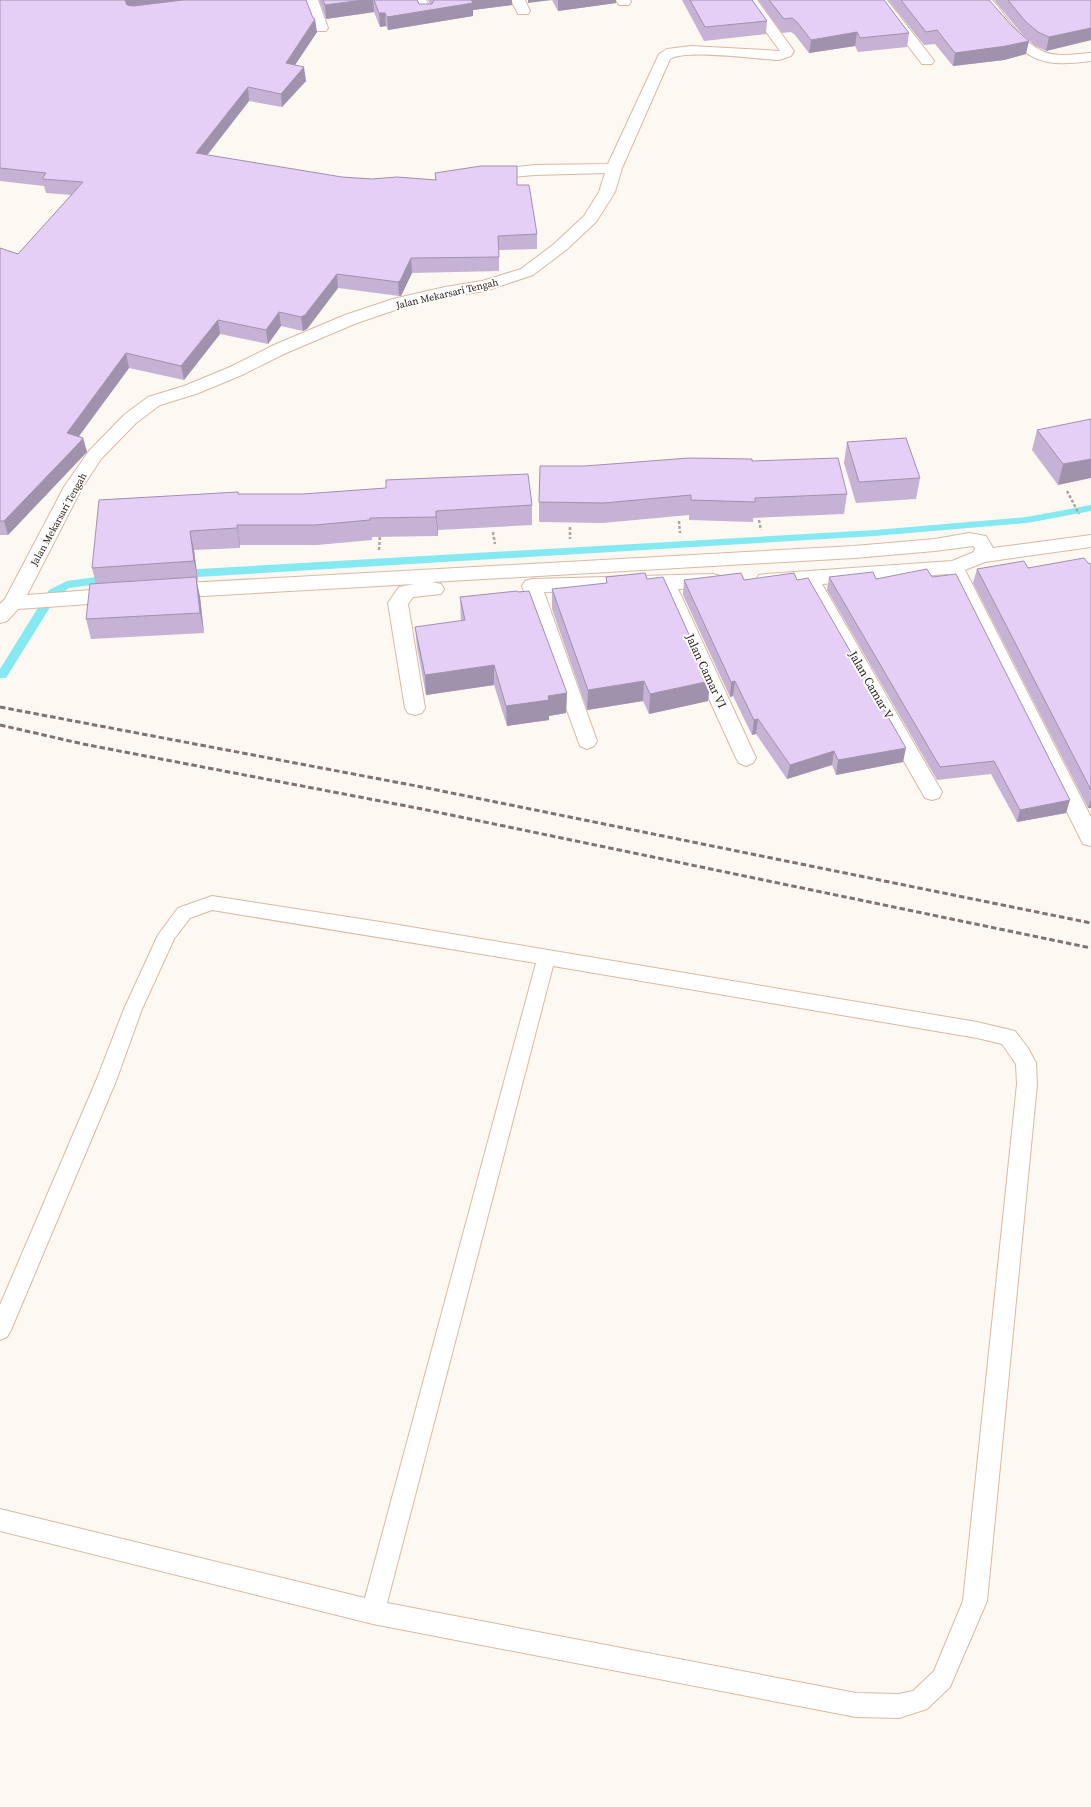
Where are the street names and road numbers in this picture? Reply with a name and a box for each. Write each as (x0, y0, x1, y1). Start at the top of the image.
street label: Jalan Mekarsari Tengah (394, 275, 500, 312)
street label: Jalan Mekarsari Tengah (27, 470, 89, 569)
street label: Jalan Camar VI (681, 630, 730, 711)
street label: Jalan Camar V (845, 647, 897, 722)

